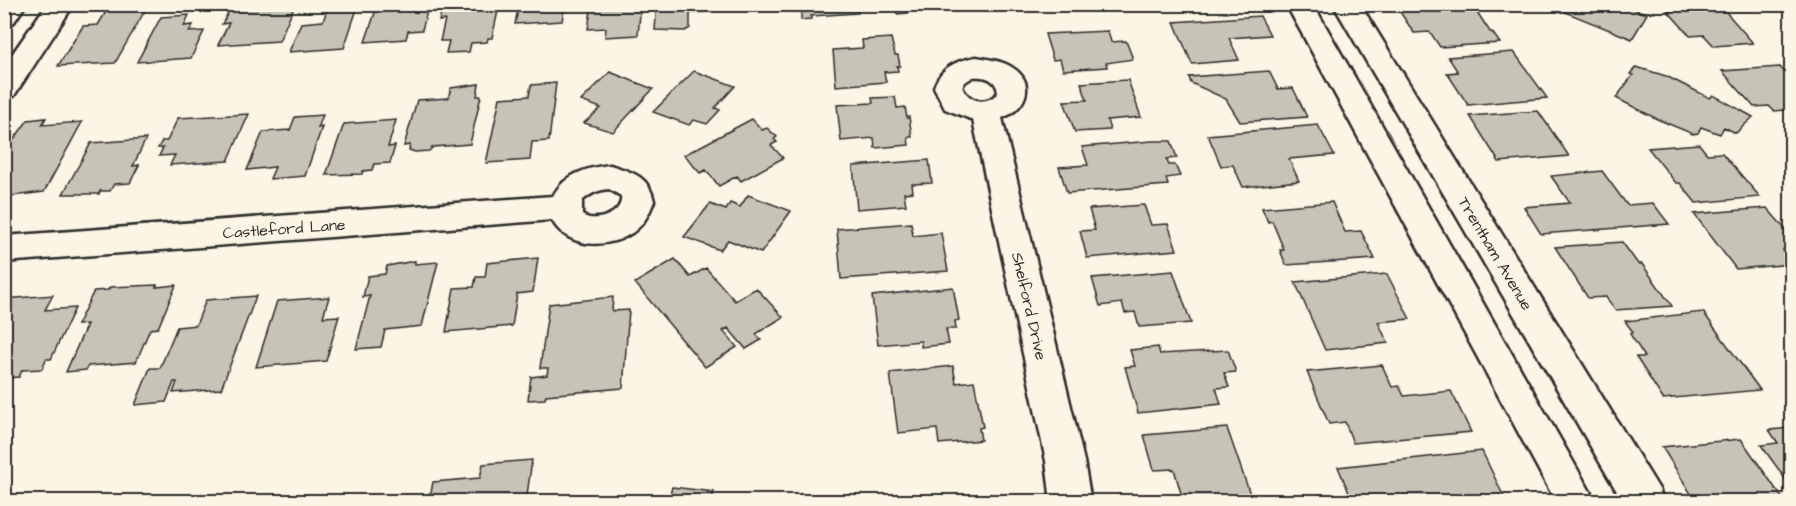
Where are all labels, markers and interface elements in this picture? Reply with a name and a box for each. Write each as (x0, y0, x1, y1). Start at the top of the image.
street label: Trentham Avenue (1453, 193, 1538, 315)
street label: Castleford Lane (222, 214, 347, 244)
street label: Shelford Drive (1006, 250, 1052, 363)

